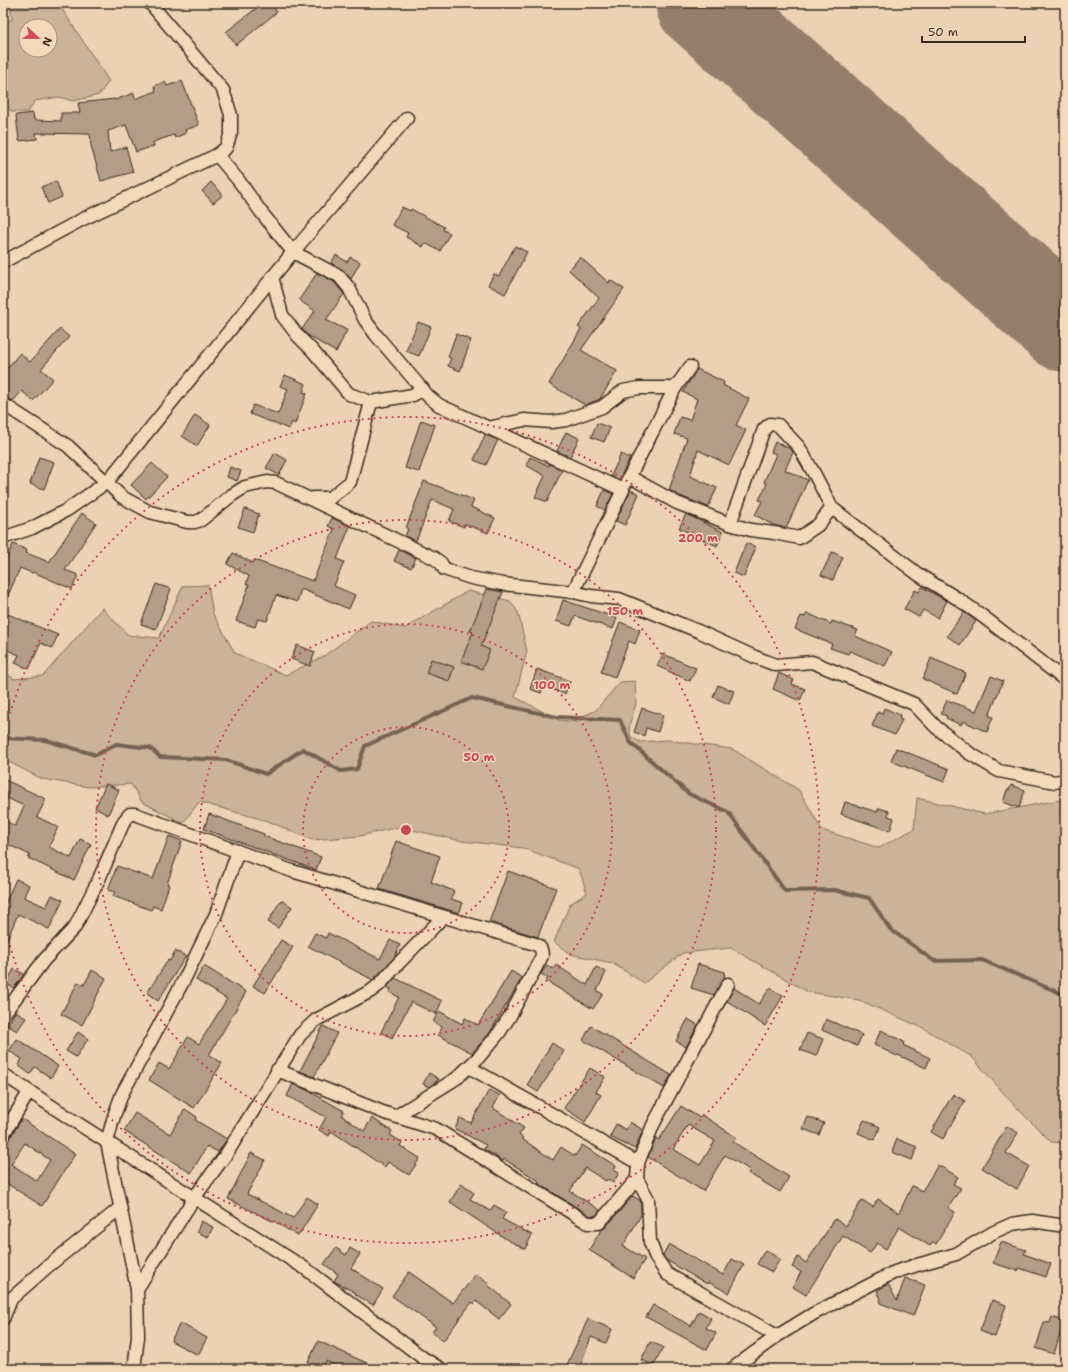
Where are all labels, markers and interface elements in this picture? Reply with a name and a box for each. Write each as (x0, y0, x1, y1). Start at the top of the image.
north arrow (18, 18, 58, 58)
scale bar (922, 18, 1025, 44)
text: 50 m (928, 24, 958, 40)
text: N (38, 35, 55, 49)
text: 200 m (678, 530, 718, 546)
text: 150 m (607, 603, 643, 619)
text: 100 m (534, 677, 571, 693)
text: 50 m (464, 749, 495, 765)
centre of rings (399, 823, 413, 837)

